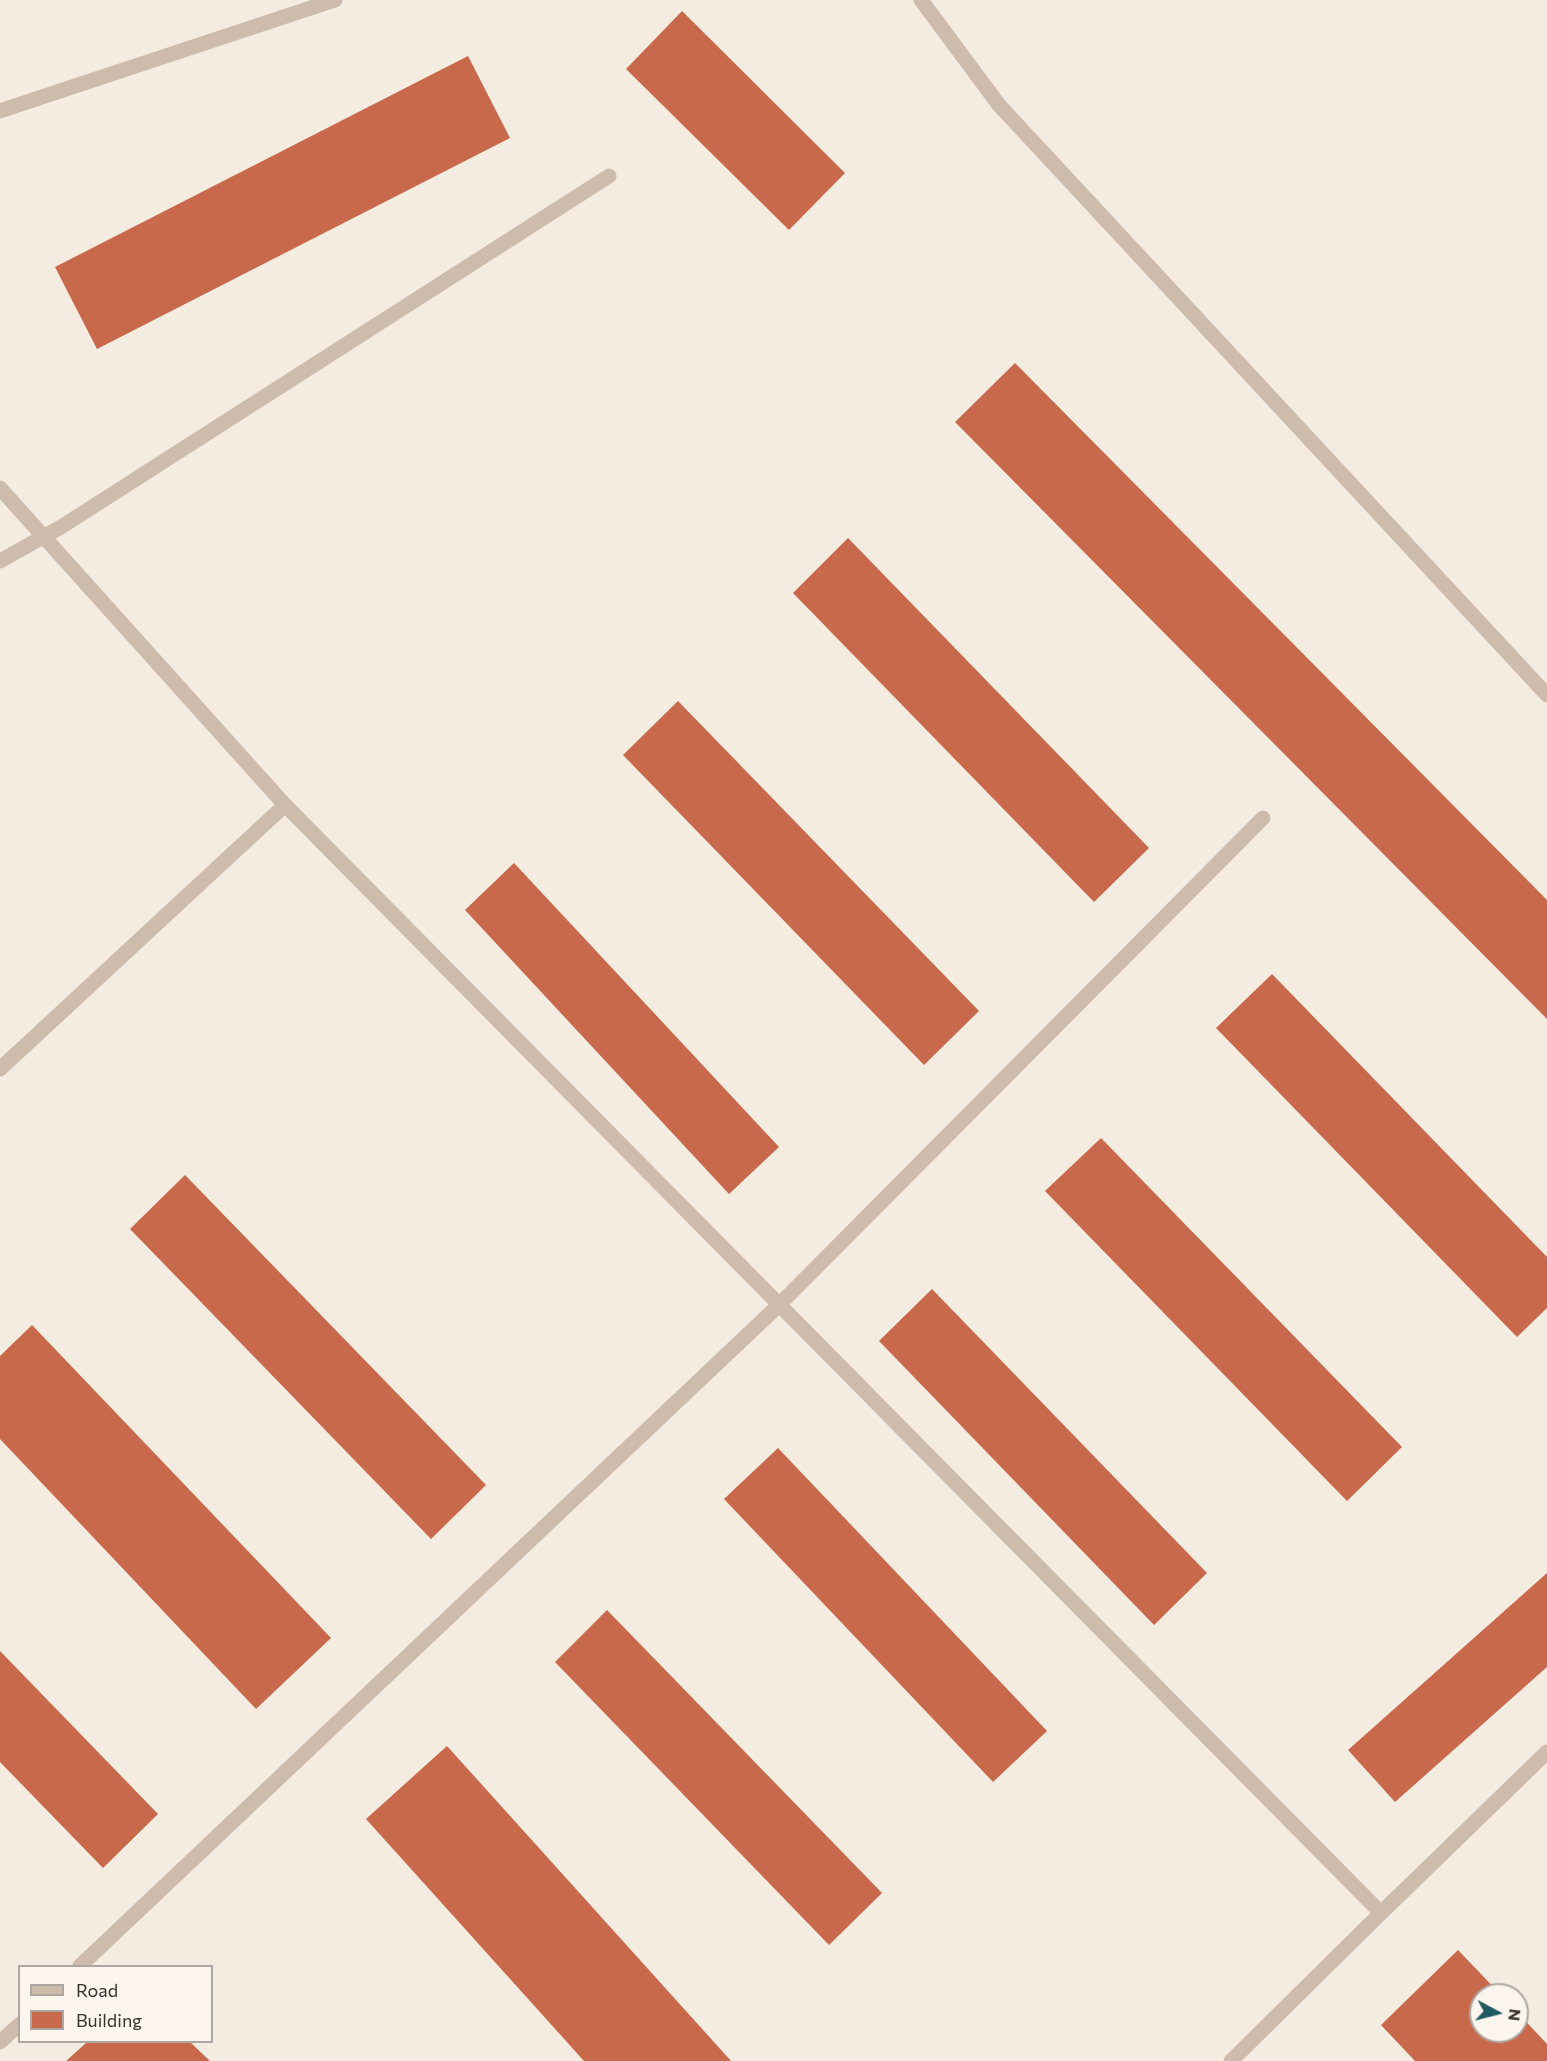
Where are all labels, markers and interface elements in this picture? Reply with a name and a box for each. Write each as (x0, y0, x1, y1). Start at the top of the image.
legend (18, 1965, 213, 2043)
text: Road (76, 1979, 118, 2001)
north arrow (1469, 1983, 1529, 2043)
text: N (1505, 2008, 1526, 2022)
text: Building (76, 2009, 142, 2031)

